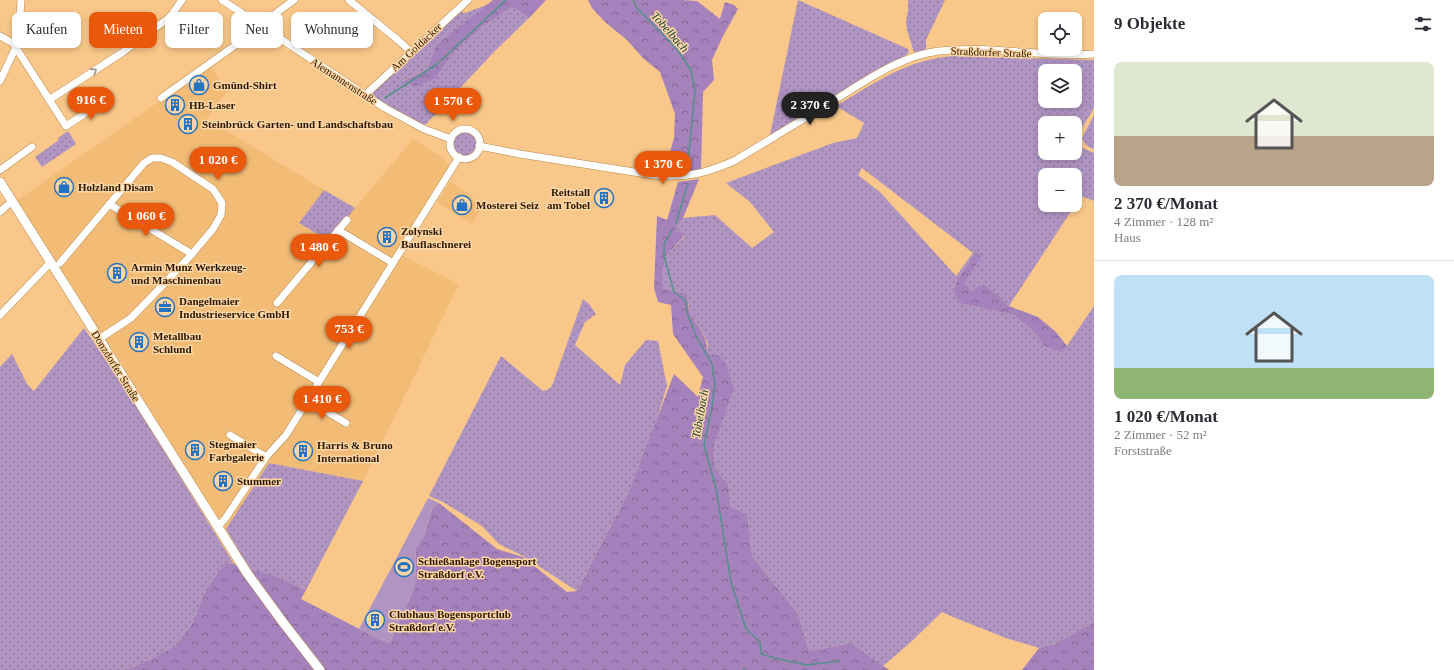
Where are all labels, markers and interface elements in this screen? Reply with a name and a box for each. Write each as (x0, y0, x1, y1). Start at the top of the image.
water label: Tobelbach (648, 9, 692, 55)
chip: Kaufen (12, 12, 81, 48)
chip: Mieten (89, 12, 157, 48)
chip: Filter (165, 12, 223, 48)
chip: Neu (231, 12, 283, 48)
chip: Wohnung (291, 12, 373, 48)
map controls (1038, 12, 1082, 212)
button: locate (1038, 12, 1082, 56)
icon: filters (1412, 13, 1434, 35)
text: 9 Objekte (1114, 14, 1185, 33)
street label: Am Goldacker (388, 20, 444, 74)
street label: Straßdorfer Straße (950, 45, 1032, 59)
street label: Alemannenstraße (308, 55, 380, 107)
button: layers (1038, 64, 1082, 108)
one-way arrow (90, 68, 97, 76)
shop icon: Gmünd-Shirt (188, 74, 210, 96)
place label: Gmünd-Shirt (213, 79, 277, 91)
pin: 916 € (63, 87, 119, 121)
pin: 1 570 € (416, 88, 490, 122)
icon: home (1238, 88, 1310, 160)
text: 916 € (76, 92, 106, 107)
pin: 2 370 € (773, 92, 847, 126)
text: 1 570 € (434, 93, 473, 108)
building icon: HB-Laser (164, 94, 186, 116)
text: 2 370 € (791, 97, 830, 112)
place label: HB-Laser (189, 99, 236, 111)
building icon: Steinbrück Garten- und Landschaftsbau (177, 113, 199, 135)
button: + (1038, 116, 1082, 160)
place label: Steinbrück Garten- und Landschaftsbau (202, 118, 393, 130)
pin: 1 020 € (181, 147, 255, 181)
pin: 1 370 € (626, 151, 700, 185)
text: 1 020 € (199, 152, 238, 167)
text: 1 370 € (644, 156, 683, 171)
button: − (1038, 168, 1082, 212)
shop icon: Holzland Disam (53, 176, 75, 198)
place label: Holzland Disam (78, 181, 153, 193)
place label: Reitstall am Tobel (547, 186, 590, 211)
building icon: Reitstall am Tobel (593, 187, 615, 209)
shop icon: Mosterei Seiz (451, 194, 473, 216)
text: 2 370 €/Monat (1114, 194, 1218, 213)
place label: Mosterei Seiz (476, 199, 539, 211)
pin: 1 060 € (109, 203, 183, 237)
text: 1 060 € (127, 208, 166, 223)
text: 4 Zimmer · 128 m² (1114, 214, 1213, 229)
place label: Zolynski Bauflaschnerei (401, 225, 471, 250)
building icon: Zolynski Bauflaschnerei (376, 226, 398, 248)
text: Haus (1114, 230, 1141, 245)
pin: 1 480 € (282, 234, 356, 268)
text: 1 480 € (300, 239, 339, 254)
place label: Armin Munz Werkzeug- und Maschinenbau (131, 261, 247, 286)
building icon: Armin Munz Werkzeug- und Maschinenbau (106, 262, 128, 284)
place label: Dangelmaier Industrieservice GmbH (179, 295, 290, 320)
office icon: Dangelmaier Industrieservice GmbH (154, 296, 176, 318)
icon: home (1238, 301, 1310, 373)
pin: 753 € (321, 316, 377, 350)
text: 753 € (334, 321, 364, 336)
street label: Donzdorfer Straße (89, 328, 143, 404)
place label: Metallbau Schlund (153, 330, 201, 355)
building icon: Metallbau Schlund (128, 331, 150, 353)
pin: 1 410 € (285, 386, 359, 420)
water label: Tobelbach (689, 388, 711, 440)
text: 1 410 € (303, 391, 342, 406)
text: 1 020 €/Monat (1114, 407, 1218, 426)
text: 2 Zimmer · 52 m² (1114, 427, 1207, 442)
place label: Stegmaier Farbgalerie (209, 438, 264, 463)
building icon: Stegmaier Farbgalerie (184, 439, 206, 461)
place label: Harris & Bruno International (317, 439, 393, 464)
building icon: Harris & Bruno International (292, 440, 314, 462)
text: Forststraße (1114, 443, 1172, 458)
building icon: Stummer (212, 470, 234, 492)
place label: Stummer (237, 475, 281, 487)
place label: Schießanlage Bogensport Straßdorf e.V. (418, 555, 537, 580)
sports icon: Schießanlage Bogensport Straßdorf e.V. (393, 556, 415, 578)
place label: Clubhaus Bogensportclub Straßdorf e.V. (389, 608, 511, 633)
building icon: Clubhaus Bogensportclub Straßdorf e.V. (364, 609, 386, 631)

